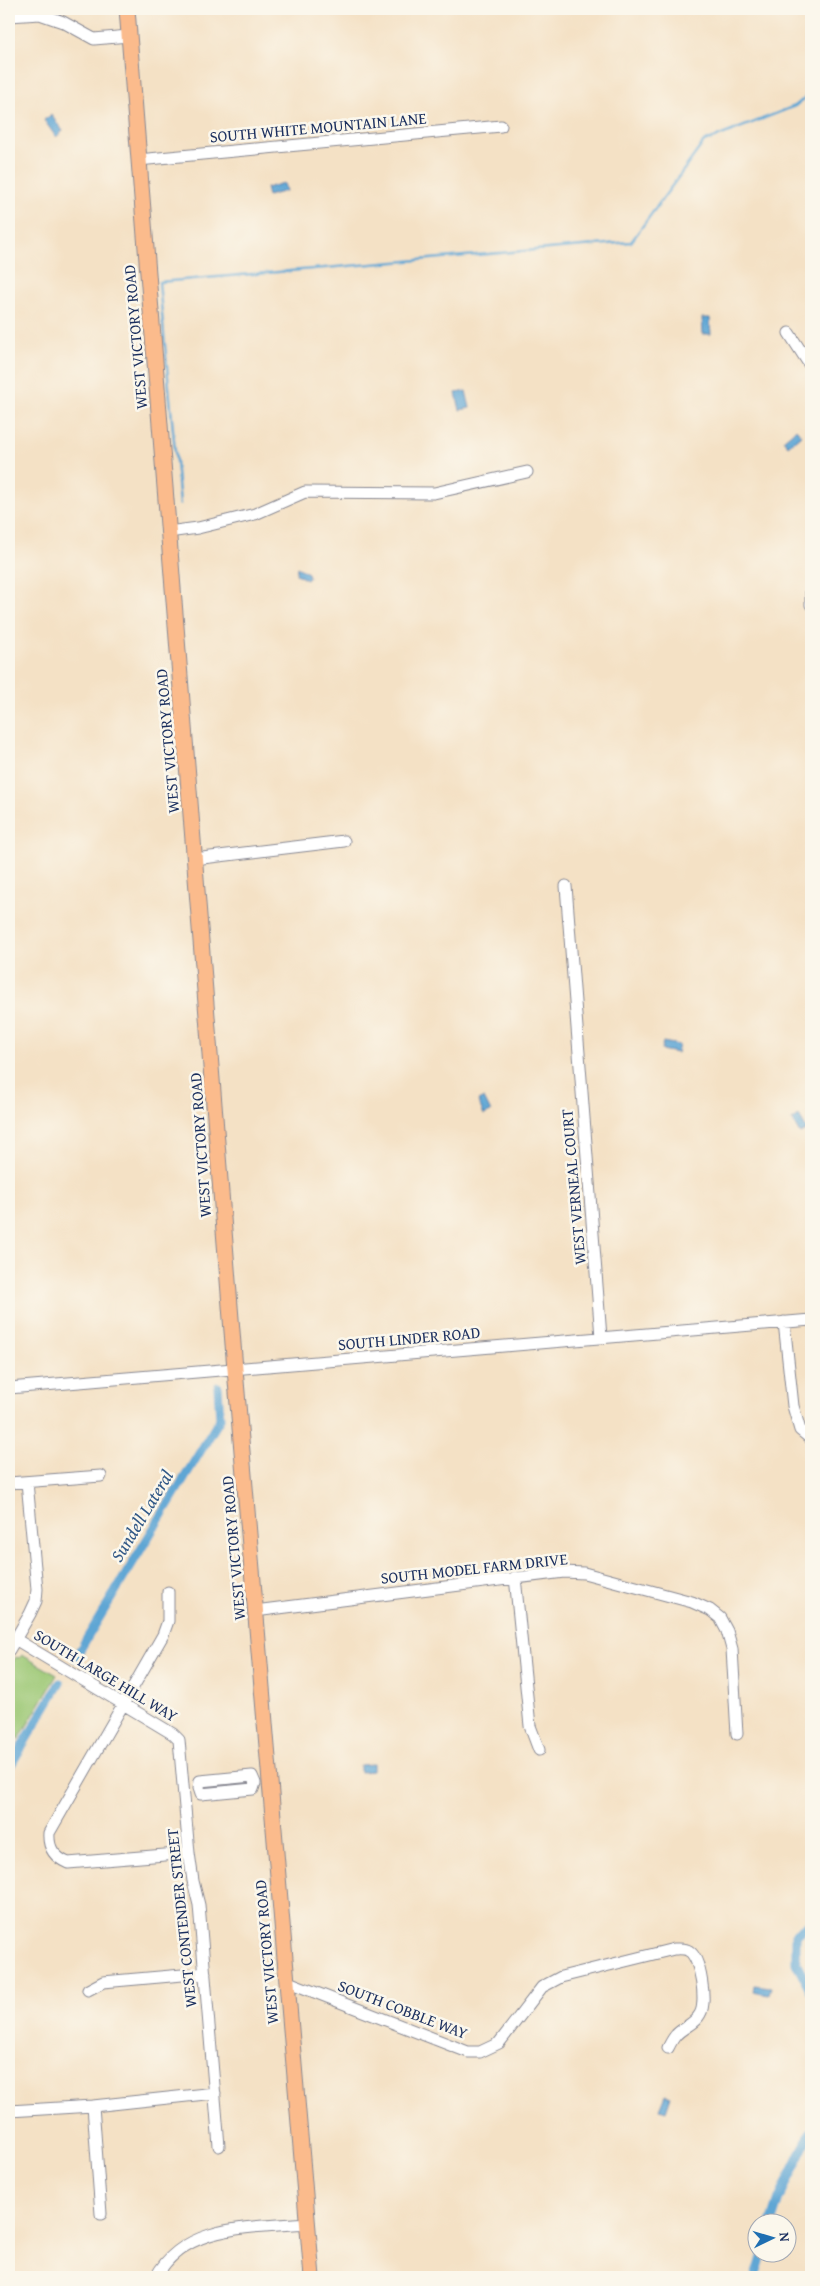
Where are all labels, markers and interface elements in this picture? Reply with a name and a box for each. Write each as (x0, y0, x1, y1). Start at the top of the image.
street label: SOUTH WHITE MOUNTAIN LANE (209, 106, 427, 148)
street label: WEST VICTORY ROAD (117, 263, 153, 410)
street label: WEST VICTORY ROAD (149, 667, 185, 814)
street label: WEST VICTORY ROAD (183, 1072, 217, 1218)
street label: WEST VERNEAL COURT (554, 1108, 592, 1266)
street label: SOUTH LINDER ROAD (337, 1320, 481, 1356)
water label: Sundell Lateral (103, 1464, 180, 1567)
street label: WEST VICTORY ROAD (215, 1474, 251, 1621)
street label: SOUTH MODEL FARM DRIVE (379, 1546, 569, 1590)
street label: SOUTH LARGE HILL WAY (30, 1623, 183, 1728)
street label: WEST CONTENDER STREET (160, 1827, 202, 2009)
street label: WEST VICTORY ROAD (248, 1878, 284, 2025)
street label: SOUTH COBBLE WAY (335, 1973, 472, 2045)
north arrow (748, 2214, 798, 2264)
text: N (775, 2231, 795, 2243)

